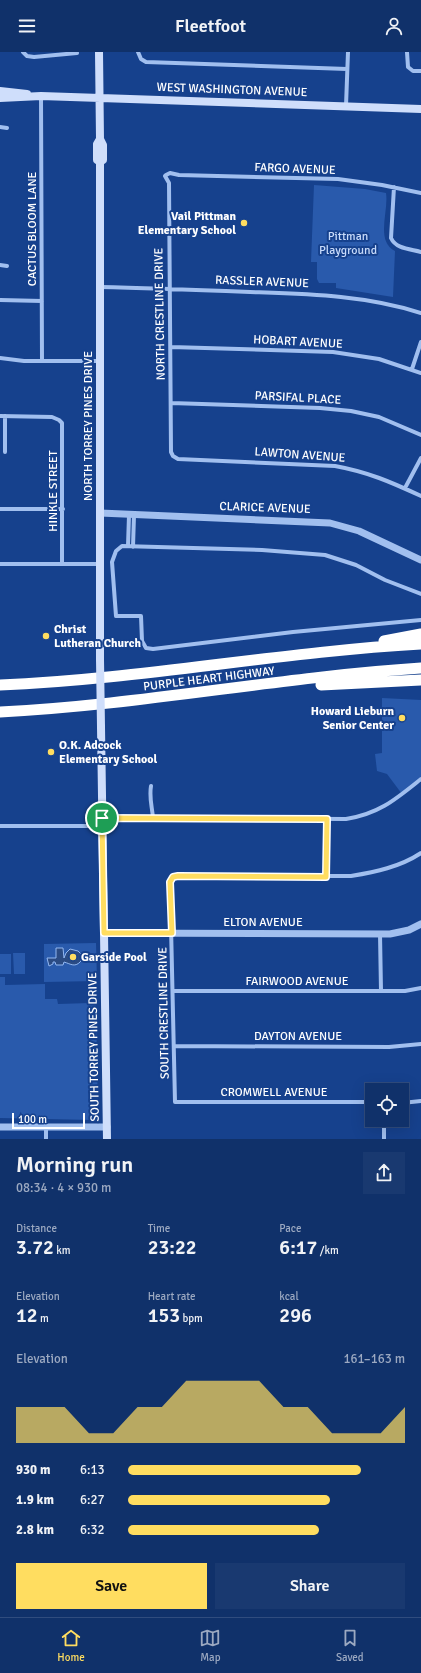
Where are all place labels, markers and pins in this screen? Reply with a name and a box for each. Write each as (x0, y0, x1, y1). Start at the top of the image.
place label: Vail Pittman Elementary School (138, 209, 236, 238)
marker: Vail Pittman Elementary School (239, 218, 249, 228)
place label: Christ Lutheran Church (54, 622, 141, 651)
marker: Christ Lutheran Church (41, 631, 51, 641)
place label: Howard Lieburn Senior Center (311, 704, 394, 733)
marker: Howard Lieburn Senior Center (397, 713, 407, 723)
place label: O.K. Adcock Elementary School (59, 738, 158, 767)
marker: O.K. Adcock Elementary School (46, 747, 56, 757)
pin (85, 801, 119, 835)
place label: Garside Pool (81, 950, 147, 965)
marker: Garside Pool (68, 952, 78, 962)

